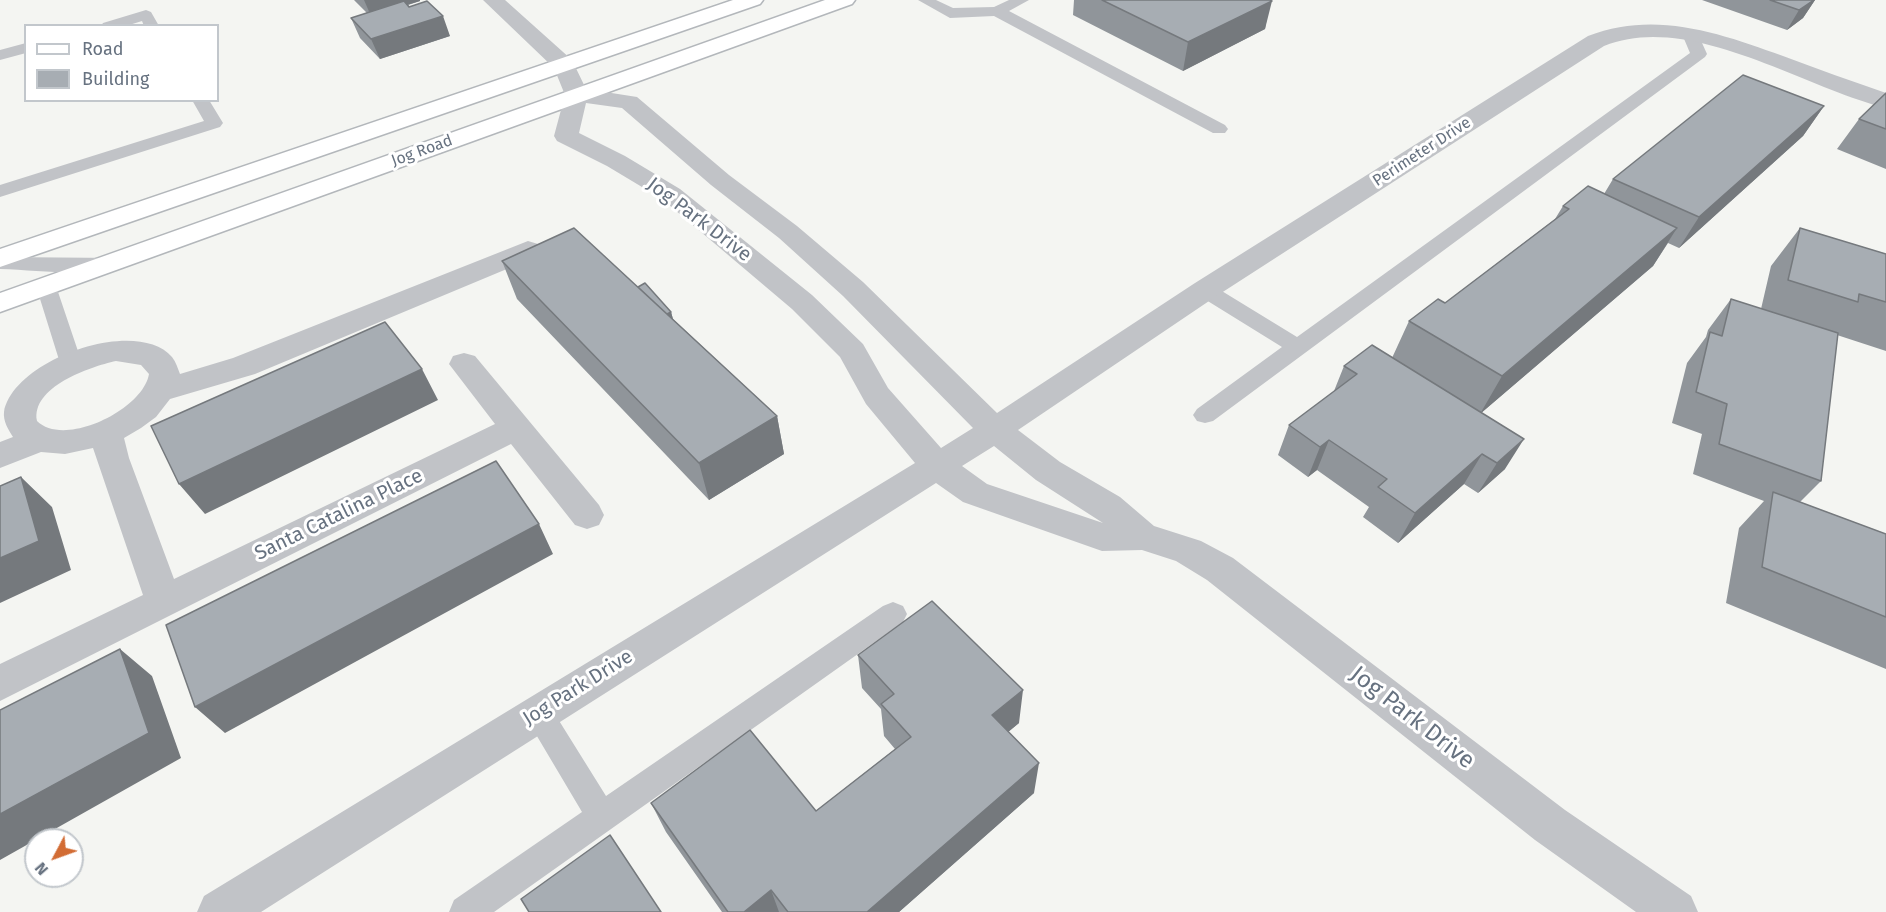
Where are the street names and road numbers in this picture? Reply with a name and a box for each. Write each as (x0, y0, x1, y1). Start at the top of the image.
street label: Perimeter Drive (1369, 113, 1475, 191)
street label: Jog Road (389, 131, 455, 171)
street label: Jog Park Drive (642, 173, 756, 267)
street label: Santa Catalina Place (251, 464, 427, 566)
street label: Jog Park Drive (519, 645, 637, 731)
street label: Jog Park Drive (1344, 660, 1480, 776)

